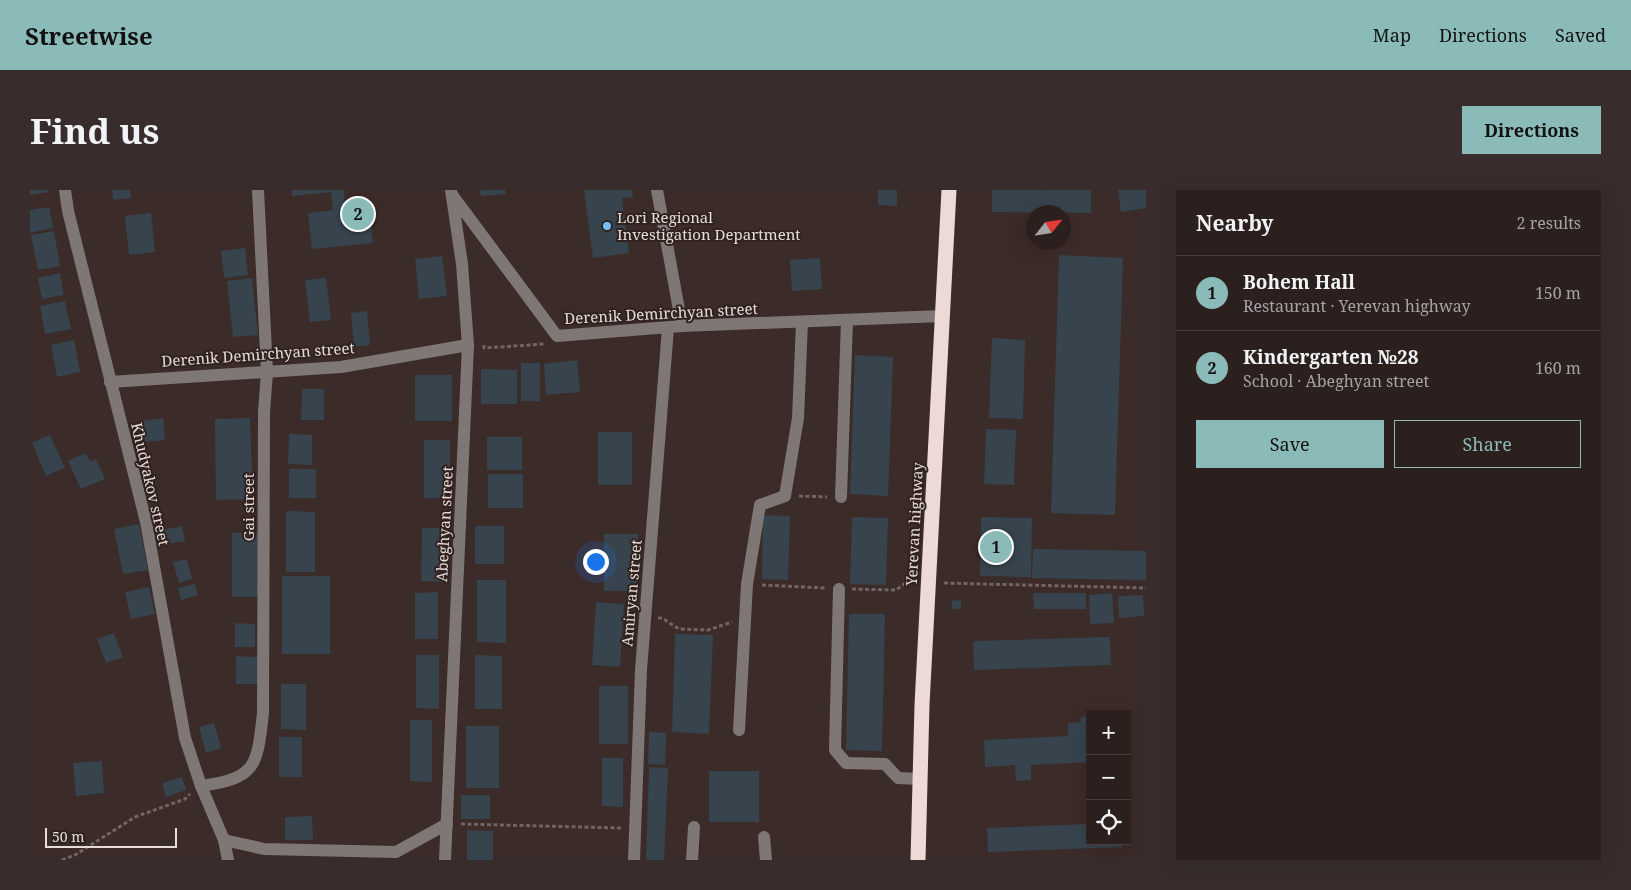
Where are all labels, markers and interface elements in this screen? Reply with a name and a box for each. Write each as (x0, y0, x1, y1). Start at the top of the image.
text: Streetwise (25, 19, 153, 52)
text: Map (1373, 23, 1411, 47)
text: Directions (1439, 23, 1527, 47)
text: Saved (1555, 23, 1606, 47)
button: Directions (1462, 106, 1601, 154)
text: Find us (30, 107, 159, 154)
pin: 2 (342, 195, 374, 233)
north arrow (1026, 205, 1071, 250)
place label: Lori Regional Investigation Department (617, 207, 801, 244)
text: Nearby (1196, 209, 1274, 237)
text: 2 results (1517, 212, 1581, 234)
marker: Lori Regional Investigation Department (601, 220, 613, 232)
text: Bohem Hall (1243, 269, 1355, 295)
text: 1 (1207, 282, 1217, 304)
text: 150 m (1535, 282, 1581, 304)
text: Restaurant · Yerevan highway (1243, 295, 1470, 317)
street label: Derenik Demirchyan street (564, 298, 758, 328)
street label: Derenik Demirchyan street (161, 337, 355, 371)
text: Kindergarten №28 (1243, 344, 1419, 370)
text: 2 (1207, 357, 1217, 379)
text: 160 m (1535, 357, 1581, 379)
text: School · Abeghyan street (1243, 370, 1429, 392)
street label: Khudyakov street (127, 420, 175, 548)
button: Save (1196, 420, 1384, 468)
button: Share (1394, 420, 1581, 468)
street label: Yerevan highway (901, 461, 927, 587)
street label: Abeghyan street (431, 466, 457, 582)
street label: Gai street (238, 473, 258, 541)
pin: 1 (980, 528, 1012, 566)
street label: Amiryan street (616, 539, 646, 647)
your location (583, 549, 609, 575)
map controls (1086, 710, 1131, 845)
button: + (1086, 710, 1131, 755)
button: − (1086, 755, 1131, 800)
button: locate (1086, 800, 1131, 845)
scale bar (45, 825, 178, 848)
text: 50 m (52, 827, 85, 846)

